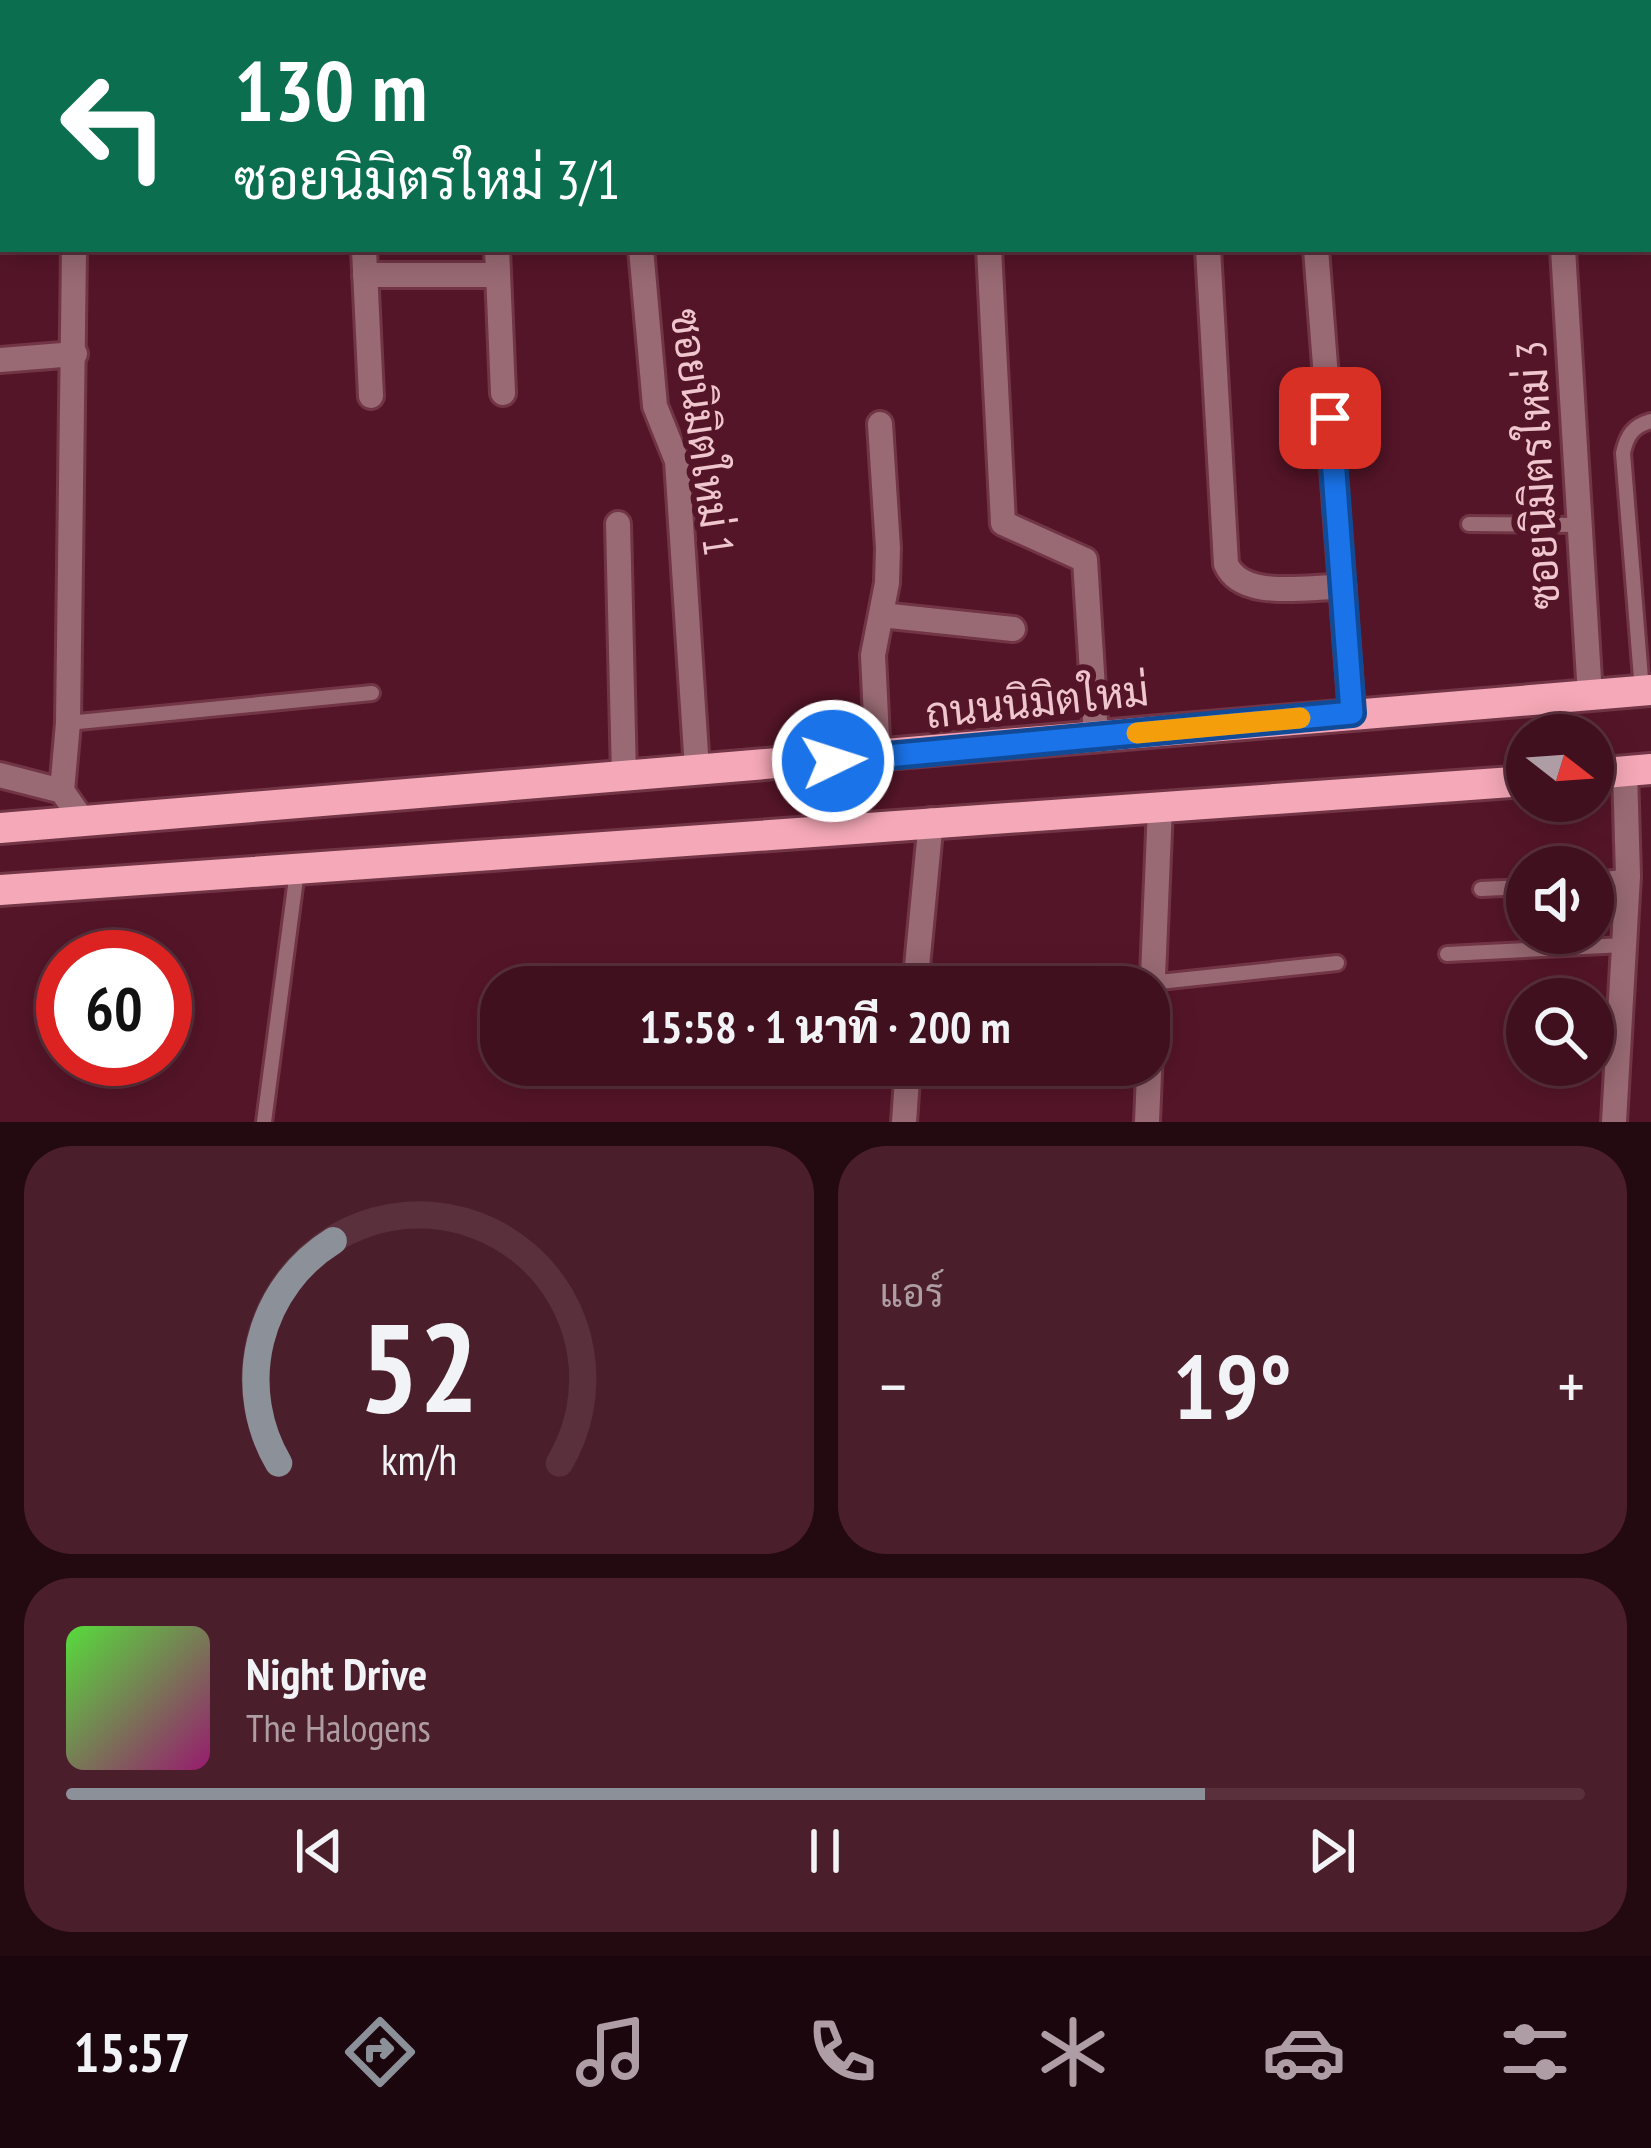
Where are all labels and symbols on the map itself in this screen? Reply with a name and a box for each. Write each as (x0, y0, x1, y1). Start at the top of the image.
street label: ซอยนิมิตใหม่ 1 (658, 305, 748, 559)
street label: ซอยนิมิตรใหม่ 3 (1502, 339, 1572, 611)
pin (1279, 367, 1381, 469)
street label: ถนนนิมิตใหม่ (923, 662, 1151, 740)
position arrow (770, 698, 896, 824)
north arrow (1506, 714, 1614, 822)
speed limit sign: 60 (36, 930, 192, 1086)

